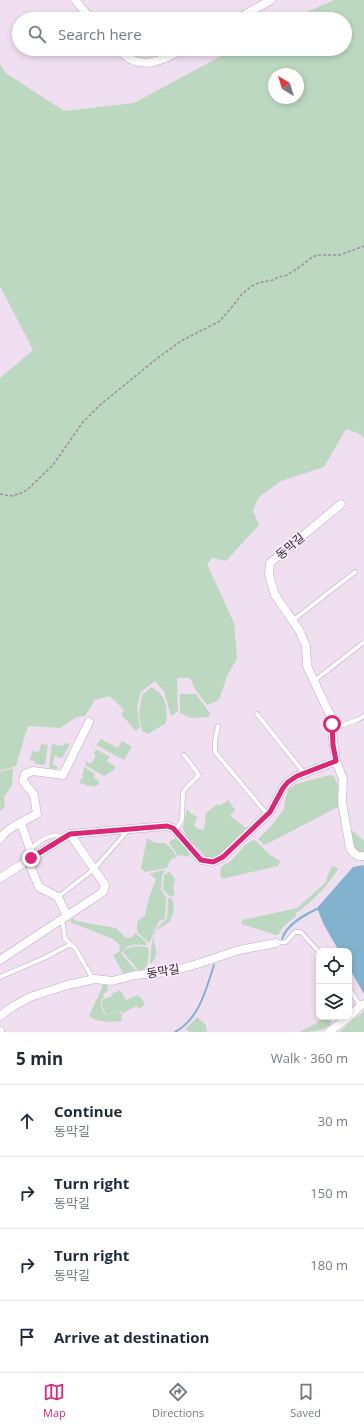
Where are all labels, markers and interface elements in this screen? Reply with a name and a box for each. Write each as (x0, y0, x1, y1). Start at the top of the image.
search box (12, 12, 352, 56)
icon: search (26, 23, 48, 45)
text: Search here (58, 24, 142, 44)
north arrow (268, 68, 304, 104)
street label: 동막길 (272, 529, 308, 563)
route start (323, 715, 341, 733)
route end (22, 849, 40, 867)
map controls (316, 948, 352, 1020)
button: locate (316, 948, 352, 984)
street label: 동막길 (145, 960, 181, 982)
button: layers (316, 984, 352, 1020)
text: 5 min (16, 1047, 63, 1070)
text: Walk · 360 m (271, 1049, 348, 1067)
text: Continue (54, 1101, 122, 1121)
icon: ahead (16, 1110, 38, 1132)
text: 30 m (318, 1112, 348, 1130)
text: 동막길 (54, 1122, 90, 1140)
text: Turn right (54, 1173, 129, 1193)
icon: right (16, 1182, 38, 1204)
text: 150 m (310, 1184, 348, 1202)
text: 동막길 (54, 1194, 90, 1212)
text: Turn right (54, 1245, 129, 1265)
icon: right (16, 1254, 38, 1276)
text: 180 m (310, 1256, 348, 1274)
text: 동막길 (54, 1266, 90, 1284)
icon: arrive (16, 1326, 38, 1348)
text: Arrive at destination (54, 1327, 209, 1347)
tab: Map (43, 1381, 66, 1420)
tab: Directions (152, 1381, 204, 1420)
tab: Saved (290, 1381, 321, 1420)

